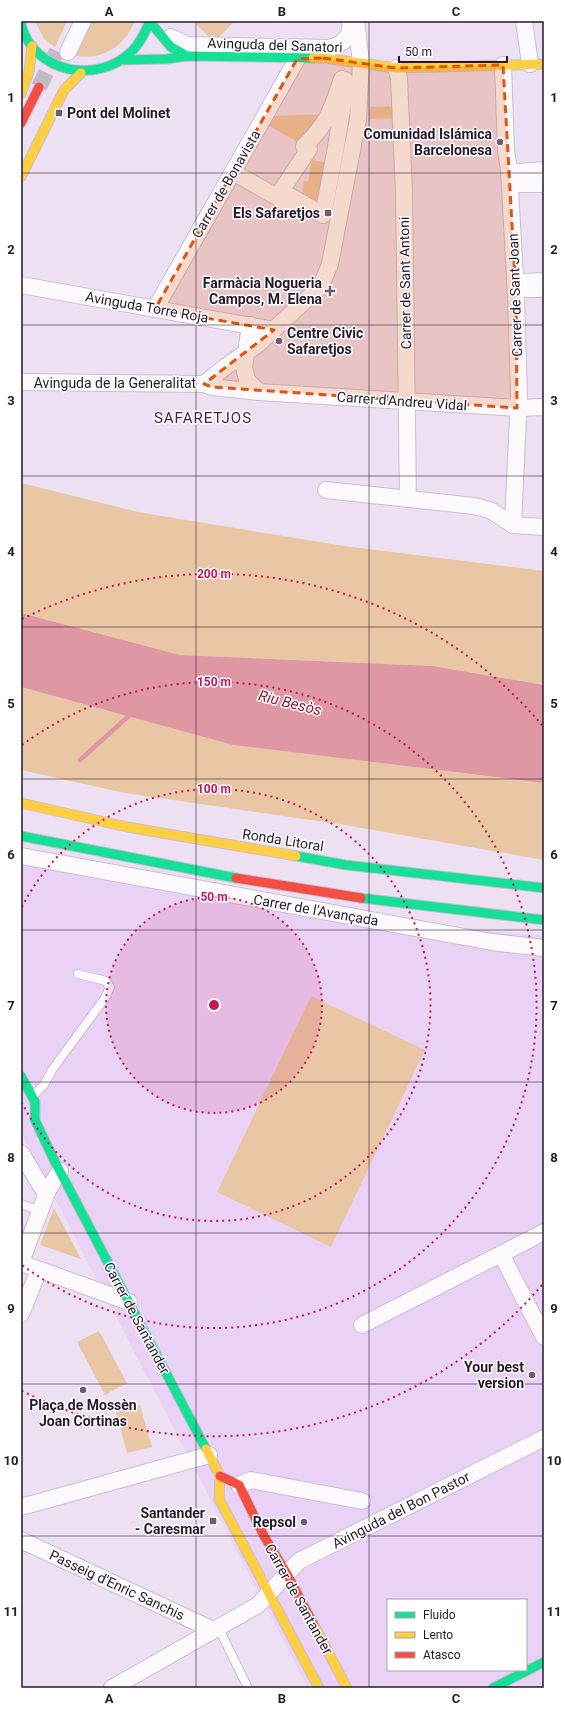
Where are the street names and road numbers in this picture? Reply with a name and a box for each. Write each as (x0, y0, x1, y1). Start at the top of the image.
street label: Avinguda del Sanatori (207, 35, 343, 55)
street label: Carrer de Bonavista (189, 127, 263, 241)
street label: Carrer de Sant Antoni (396, 217, 414, 349)
street label: Carrer de Sant Joan (505, 233, 525, 357)
street label: Avinguda Torre Roja (84, 288, 210, 326)
street label: Avinguda de la Generalitat (34, 375, 197, 391)
street label: Carrer d'Andreu Vidal (336, 388, 468, 414)
street label: Ronda Litoral (241, 826, 325, 854)
street label: Carrer de l'Avançada (252, 891, 380, 929)
street label: Carrer de Santander (101, 1259, 173, 1377)
street label: Avinguda del Bon Pastor (330, 1468, 473, 1552)
street label: Carrer de Santander (262, 1541, 336, 1657)
street label: Passeig d'Enric Sanchis (47, 1547, 187, 1623)

